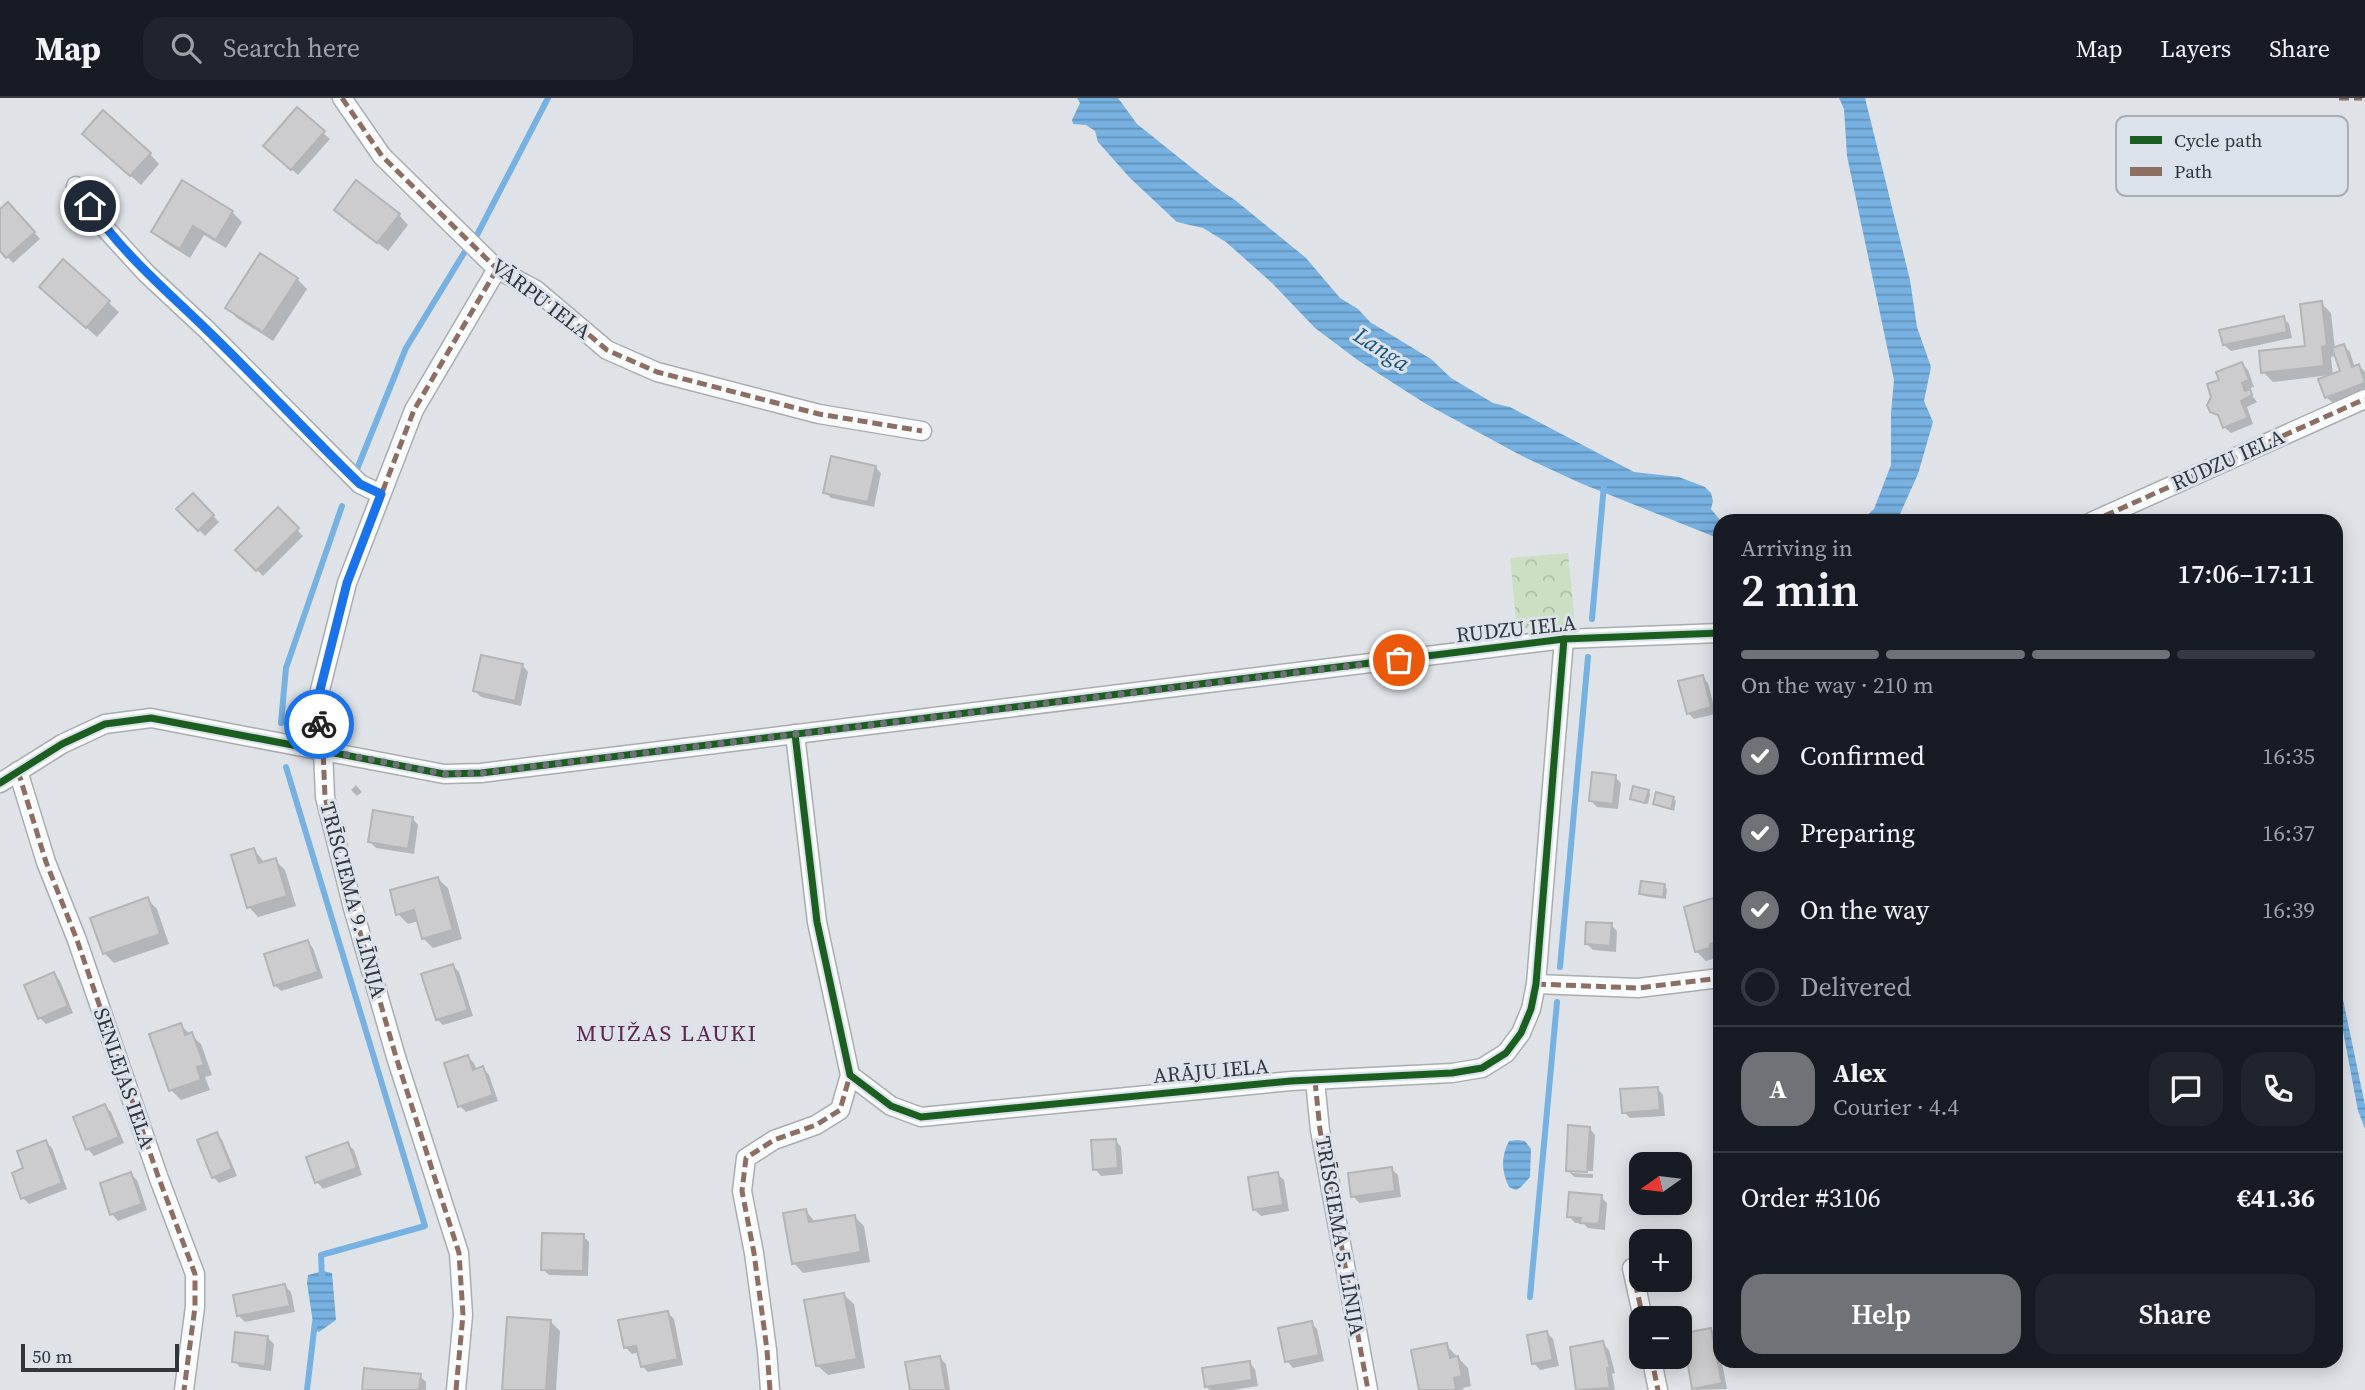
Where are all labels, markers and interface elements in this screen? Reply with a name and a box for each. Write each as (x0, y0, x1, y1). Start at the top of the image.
search box (143, 17, 633, 80)
text: Map (35, 26, 101, 71)
icon: search (167, 29, 205, 67)
text: Search here (223, 30, 360, 66)
text: Map (2076, 32, 2123, 65)
text: Layers (2161, 32, 2231, 65)
text: Share (2269, 32, 2330, 65)
legend (2116, 116, 2348, 196)
text: Cycle path (2174, 127, 2263, 153)
text: Path (2174, 158, 2212, 184)
pin (60, 176, 120, 236)
icon: home (71, 187, 109, 225)
street label: VĀRPU IELA (485, 251, 597, 346)
water label: Langa (1347, 318, 1416, 379)
street label: RUDZU IELA (2167, 422, 2289, 497)
text: Arriving in (1741, 532, 1853, 564)
text: 17:06–17:11 (2178, 556, 2315, 592)
text: 2 min (1741, 558, 1859, 621)
street label: RUDZU IELA (1454, 608, 1578, 649)
pin (1369, 630, 1429, 690)
icon: bag (1380, 641, 1418, 679)
text: On the way · 210 m (1741, 669, 1934, 701)
courier (284, 689, 354, 759)
icon: bike (300, 705, 338, 743)
icon: check (1741, 737, 1779, 775)
text: Confirmed (1800, 738, 1925, 774)
text: 16:35 (2262, 740, 2315, 772)
street label: TRĪSCIEMA 9. LĪNIJA (313, 799, 394, 1001)
icon: check (1741, 814, 1779, 852)
text: Preparing (1800, 815, 1915, 851)
text: 16:37 (2262, 817, 2315, 849)
icon: check (1741, 891, 1779, 929)
text: On the way (1800, 892, 1929, 928)
text: 16:39 (2262, 894, 2315, 926)
text: Delivered (1800, 969, 1911, 1005)
street label: SENLEJAS IELA (87, 1004, 162, 1152)
district label: MUIŽAS LAUKI (576, 1017, 758, 1049)
street label: ARĀJU IELA (1152, 1051, 1270, 1090)
button: chat (2149, 1052, 2223, 1126)
button: phone (2241, 1052, 2315, 1126)
text: Alex (1833, 1055, 1887, 1091)
text: A (1769, 1071, 1787, 1107)
text: Courier · 4.4 (1833, 1091, 1959, 1123)
street label: TRĪSCIEMA 5. LĪNIJA (1309, 1134, 1372, 1338)
north arrow (1629, 1152, 1692, 1214)
map controls (1629, 1152, 1692, 1369)
text: Order #3106 (1741, 1180, 1881, 1216)
text: €41.36 (2237, 1180, 2315, 1216)
button: + (1629, 1229, 1692, 1292)
button: Help (1741, 1274, 2021, 1354)
button: Share (2035, 1274, 2315, 1354)
button: − (1629, 1306, 1692, 1369)
scale bar (21, 1341, 178, 1373)
text: 50 m (32, 1343, 73, 1369)

